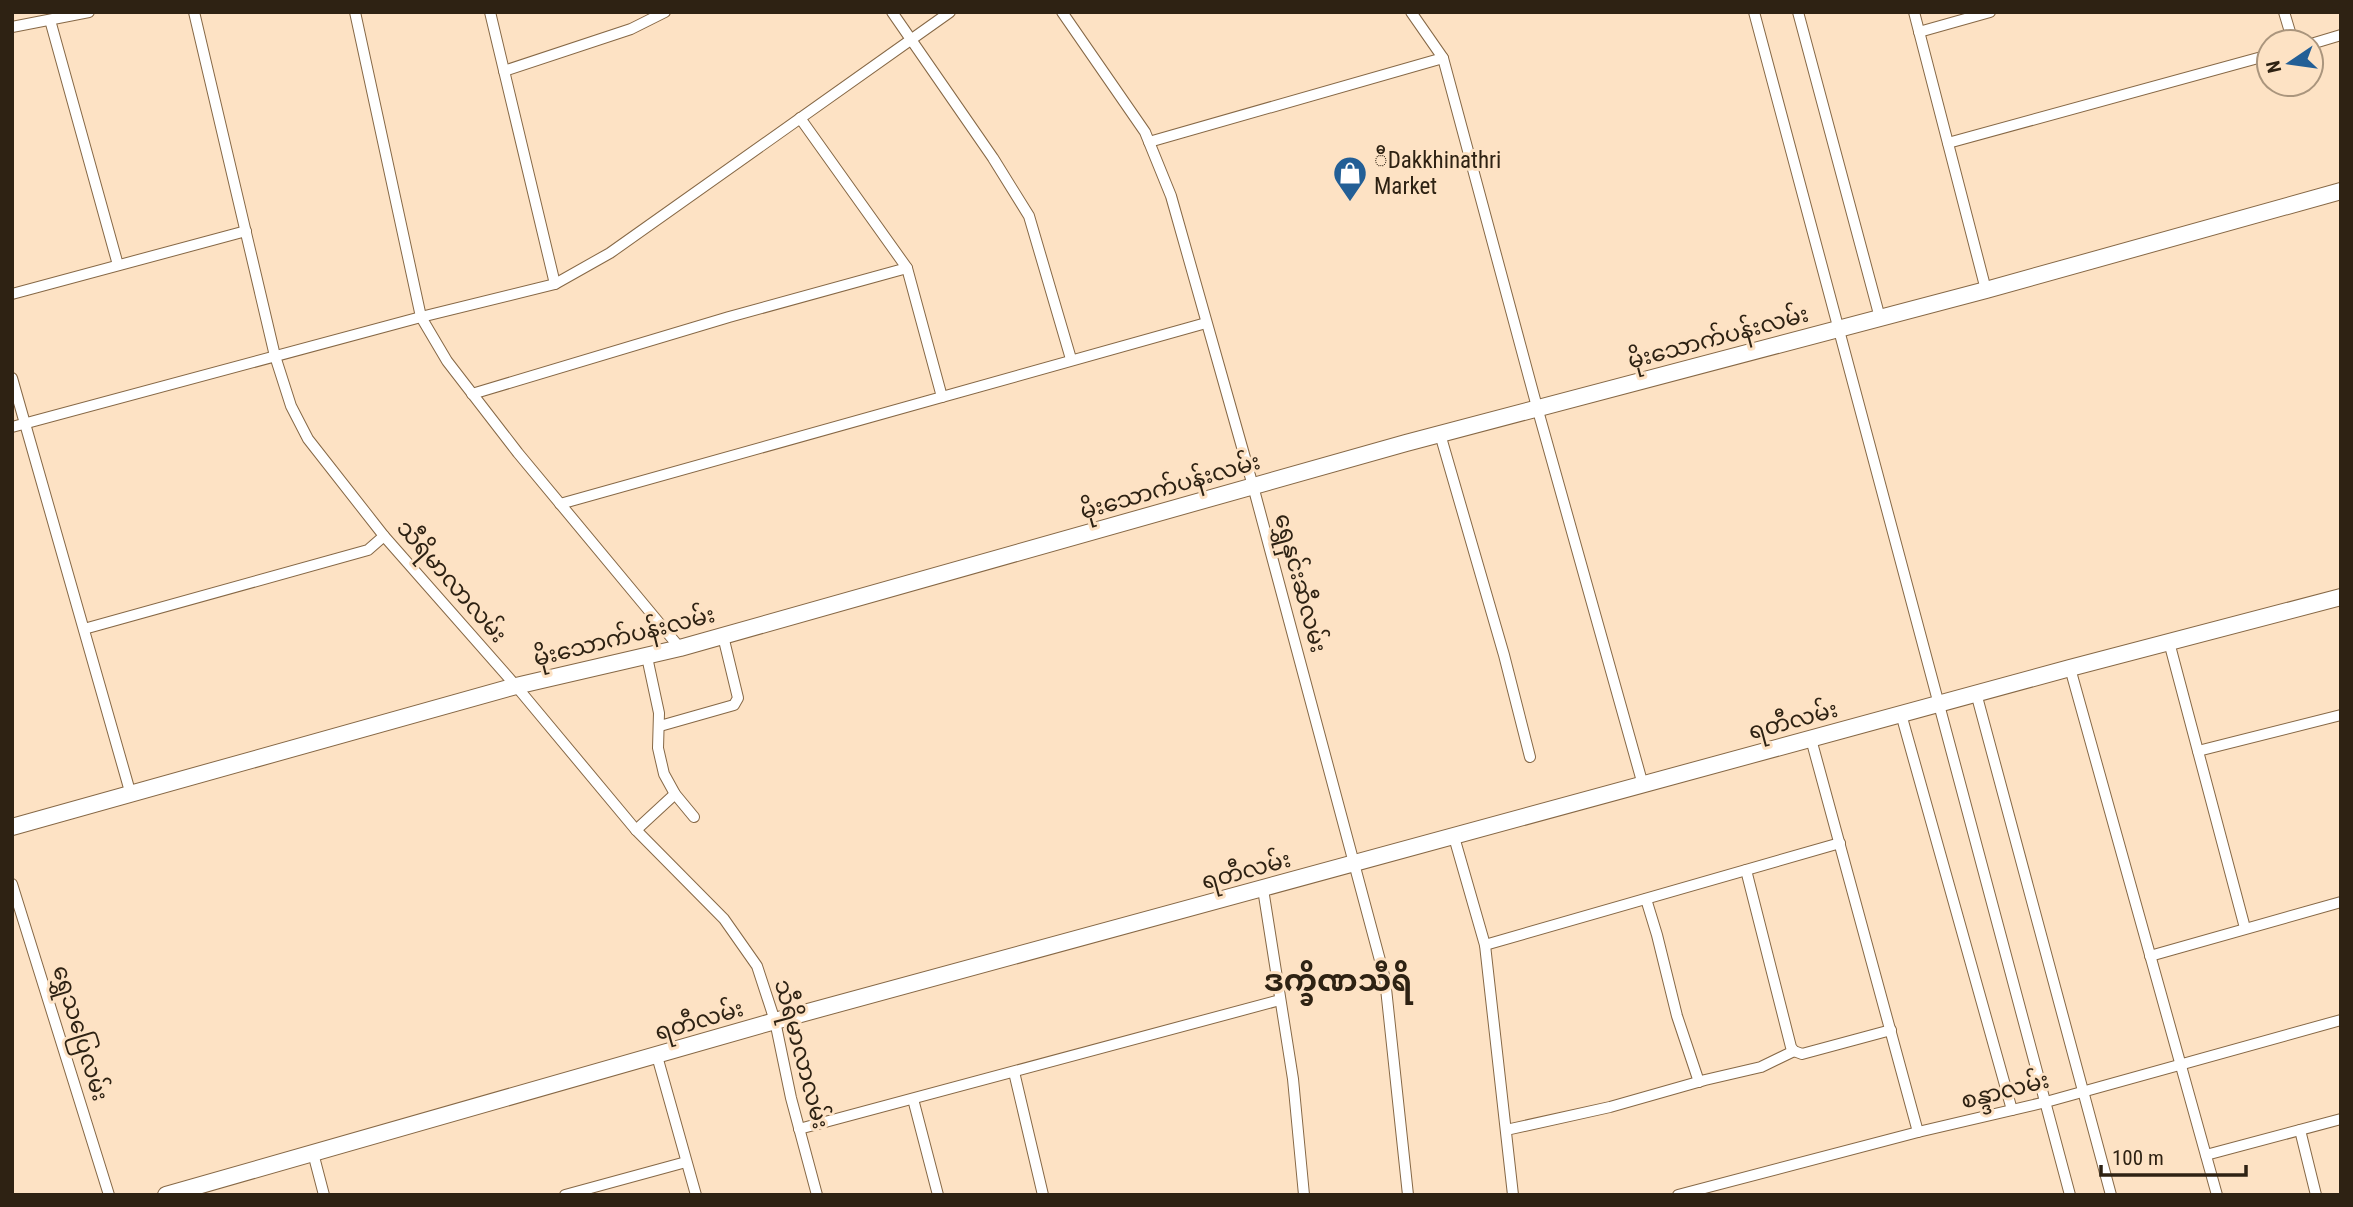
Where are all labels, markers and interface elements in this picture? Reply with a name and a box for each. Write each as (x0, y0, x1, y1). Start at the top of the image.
north arrow (2255, 28, 2325, 98)
text: N (2261, 58, 2286, 75)
place label: ီDakkhinathri Market (1374, 145, 1501, 200)
shop icon: ီDakkhinathri Market (1331, 154, 1369, 203)
street label: မိုးသောက်ပန်းလမ်း (1624, 297, 1813, 379)
street label: မိုးသောက်ပန်းလမ်း (1076, 445, 1265, 530)
street label: ရွှေနှင်းဆီလမ်း (1264, 510, 1335, 657)
street label: သီရိမာလာလမ်း (387, 513, 514, 651)
street label: မိုးသောက်ပန်းလမ်း (530, 598, 719, 677)
street label: ရတီလမ်း (1745, 693, 1842, 750)
street label: ရတီလမ်း (1198, 843, 1295, 900)
district label: ဒက္ခိဏသီရိ (1264, 960, 1413, 1006)
street label: ရွှေသပြေလမ်း (42, 961, 117, 1106)
street label: သီရိမာလာလမ်း (764, 976, 837, 1133)
street label: ရတီလမ်း (651, 992, 748, 1051)
street label: စန္ဒာလမ်း (1958, 1064, 2053, 1120)
scale bar (2101, 1134, 2246, 1178)
text: 100 m (2112, 1146, 2164, 1170)

